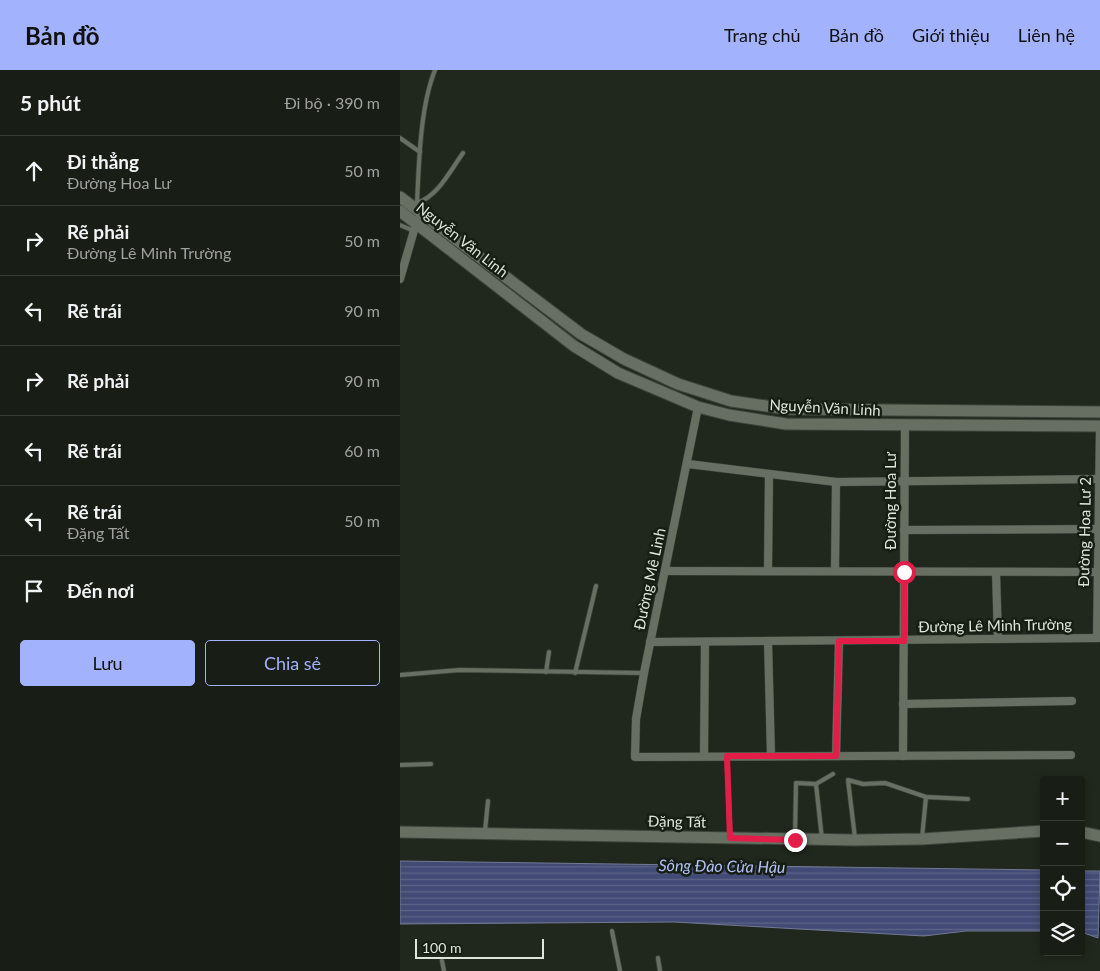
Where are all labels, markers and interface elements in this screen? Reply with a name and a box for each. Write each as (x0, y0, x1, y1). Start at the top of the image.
text: Bản đồ (25, 21, 100, 50)
text: Trang chủ (724, 24, 801, 46)
text: Bản đồ (829, 24, 884, 46)
text: Giới thiệu (912, 24, 990, 46)
text: Liên hệ (1018, 24, 1075, 46)
text: 5 phút (20, 90, 81, 115)
text: Đi bộ · 390 m (284, 93, 380, 112)
text: Đi thẳng (67, 150, 139, 173)
icon: ahead (20, 157, 48, 185)
text: 50 m (344, 161, 380, 180)
text: Đường Hoa Lư (67, 173, 171, 192)
street label: Nguyễn Văn Linh (413, 198, 512, 281)
text: Rẽ phải (67, 220, 129, 243)
icon: right (20, 227, 48, 255)
text: 50 m (344, 231, 380, 250)
text: Đường Lê Minh Trường (67, 243, 231, 262)
icon: left (20, 297, 48, 325)
text: Rẽ trái (67, 299, 122, 322)
text: 90 m (344, 301, 380, 320)
icon: right (20, 367, 48, 395)
text: Rẽ phải (67, 369, 129, 392)
text: 90 m (344, 371, 380, 390)
street label: Nguyễn Văn Linh (769, 395, 881, 419)
icon: left (20, 437, 48, 465)
text: Rẽ trái (67, 439, 122, 462)
text: 60 m (344, 441, 380, 460)
street label: Đường Hoa Lư (881, 452, 899, 550)
street label: Đường Hoa Lư 2 (1074, 477, 1094, 587)
text: Rẽ trái (67, 500, 122, 523)
icon: left (20, 507, 48, 535)
text: 50 m (344, 511, 380, 530)
text: Đặng Tất (67, 523, 129, 542)
street label: Đường Mê Linh (629, 526, 669, 631)
route start (893, 561, 916, 584)
icon: arrive (20, 577, 48, 605)
text: Đến nơi (67, 579, 134, 602)
street label: Đường Lê Minh Trường (918, 615, 1072, 635)
button: Lưu (20, 640, 195, 686)
button: Chia sẻ (205, 640, 380, 686)
map controls (1040, 776, 1085, 956)
button: + (1040, 776, 1085, 821)
street label: Đặng Tất (648, 811, 707, 831)
button: − (1040, 821, 1085, 866)
route end (784, 829, 807, 852)
water label: Sông Đào Cửa Hậu (658, 855, 786, 876)
button: locate (1040, 866, 1085, 911)
button: layers (1040, 911, 1085, 956)
scale bar (415, 936, 544, 959)
text: 100 m (422, 939, 461, 956)

